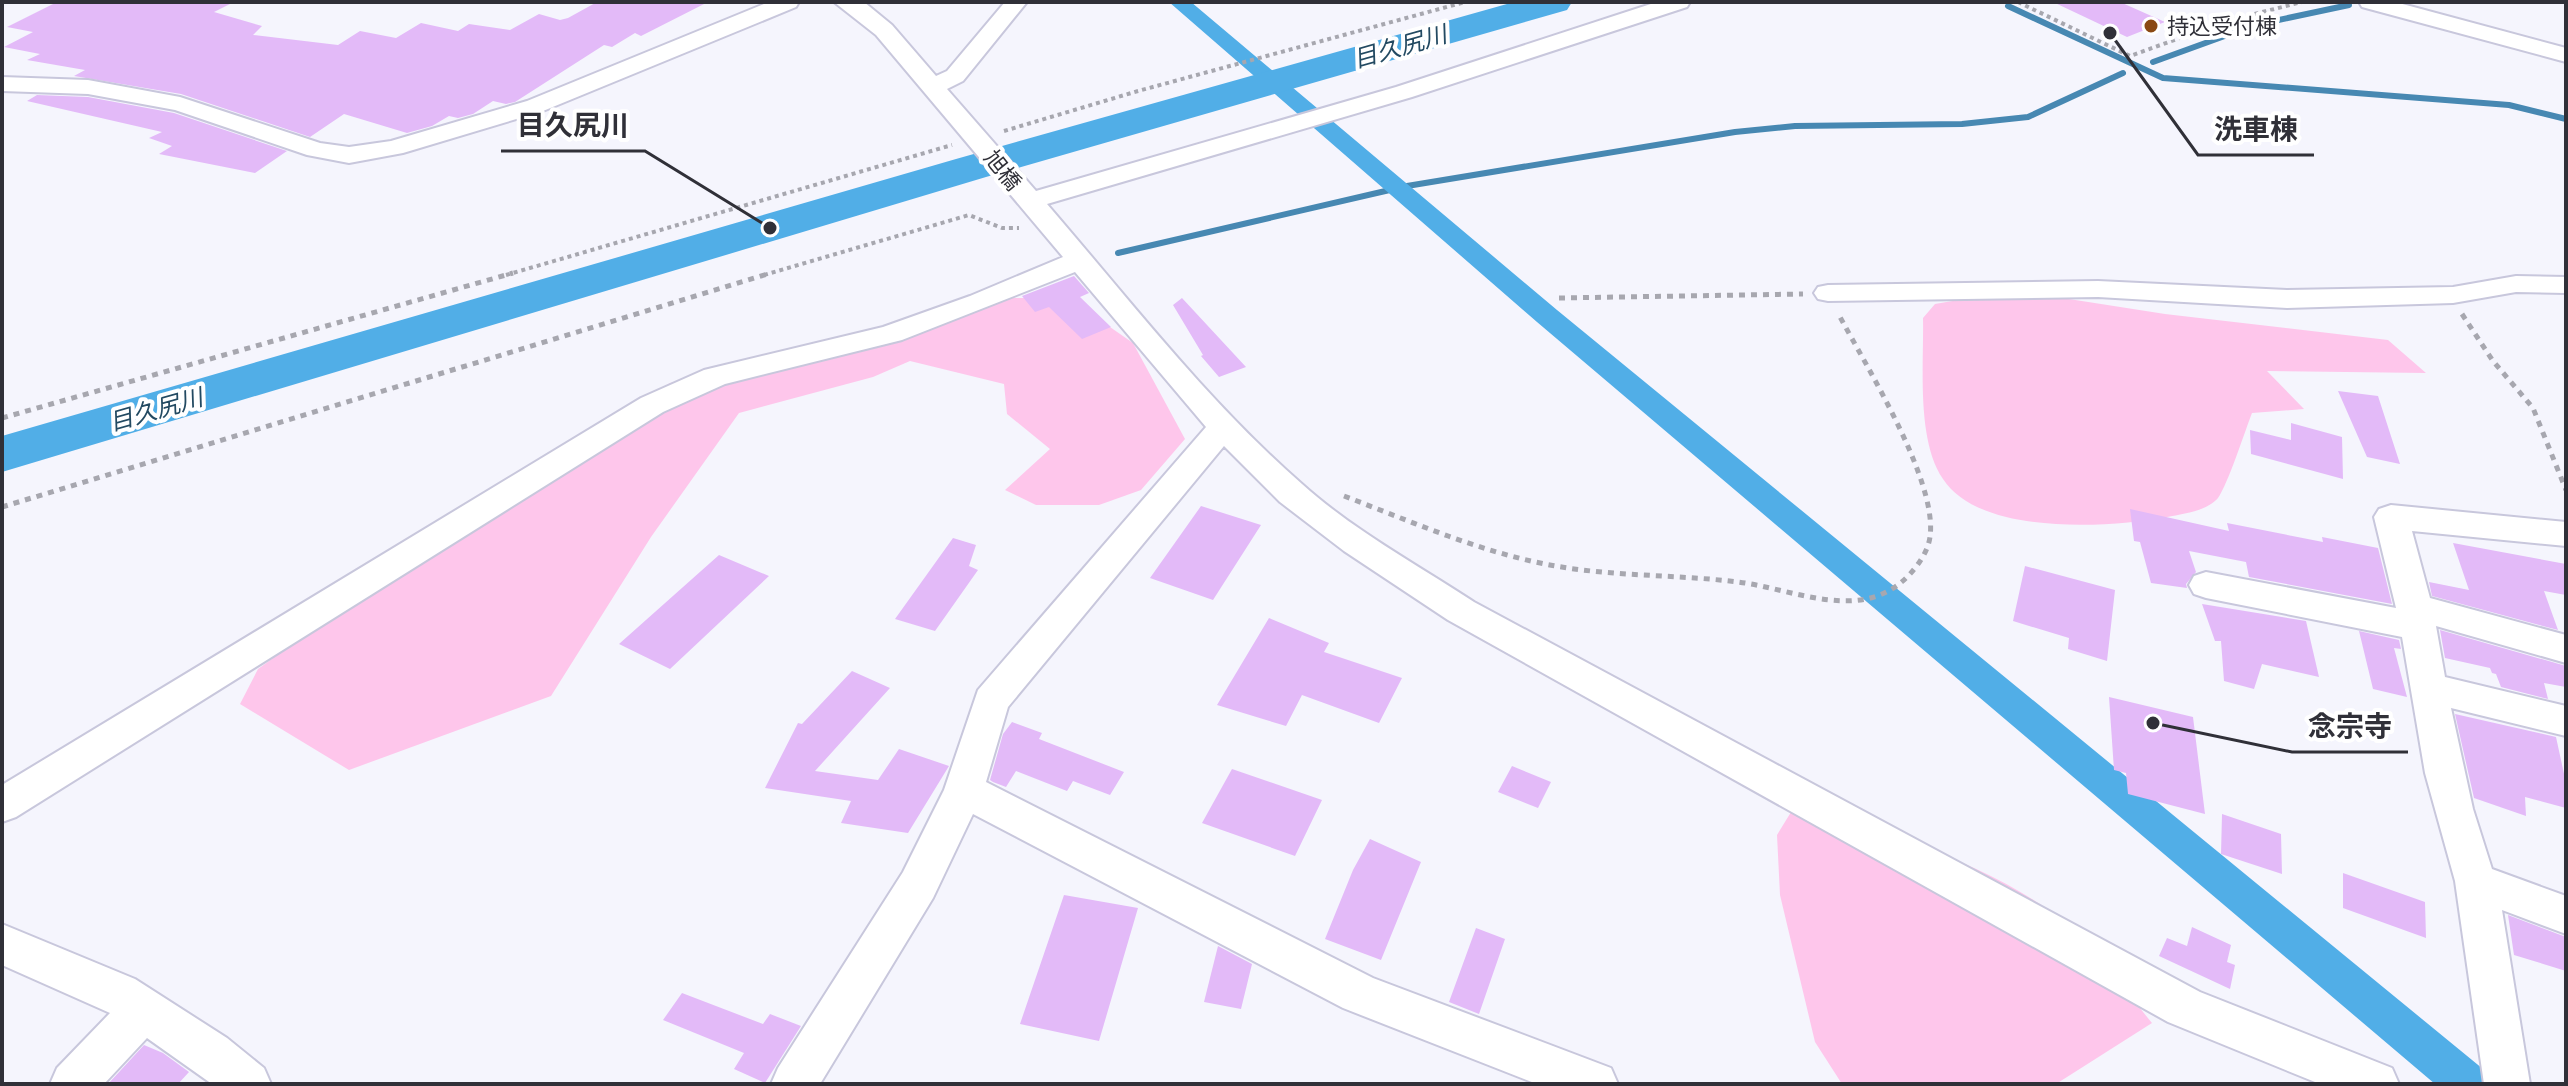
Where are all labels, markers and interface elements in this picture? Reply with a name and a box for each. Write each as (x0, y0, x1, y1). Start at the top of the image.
place label: 持込受付棟 (2167, 14, 2277, 39)
marker: 持込受付棟 (2142, 17, 2160, 35)
water label: 目久尻川 (1350, 19, 1453, 74)
callout: 目久尻川 (501, 99, 645, 151)
callout: 洗車棟 (2198, 103, 2314, 155)
text: 目久尻川 (517, 109, 629, 142)
text: 洗車棟 (2214, 113, 2298, 146)
street label: 旭橋 (979, 145, 1026, 195)
water label: 目久尻川 (106, 382, 209, 437)
callout: 念宗寺 (2292, 700, 2408, 752)
text: 念宗寺 (2308, 710, 2392, 743)

